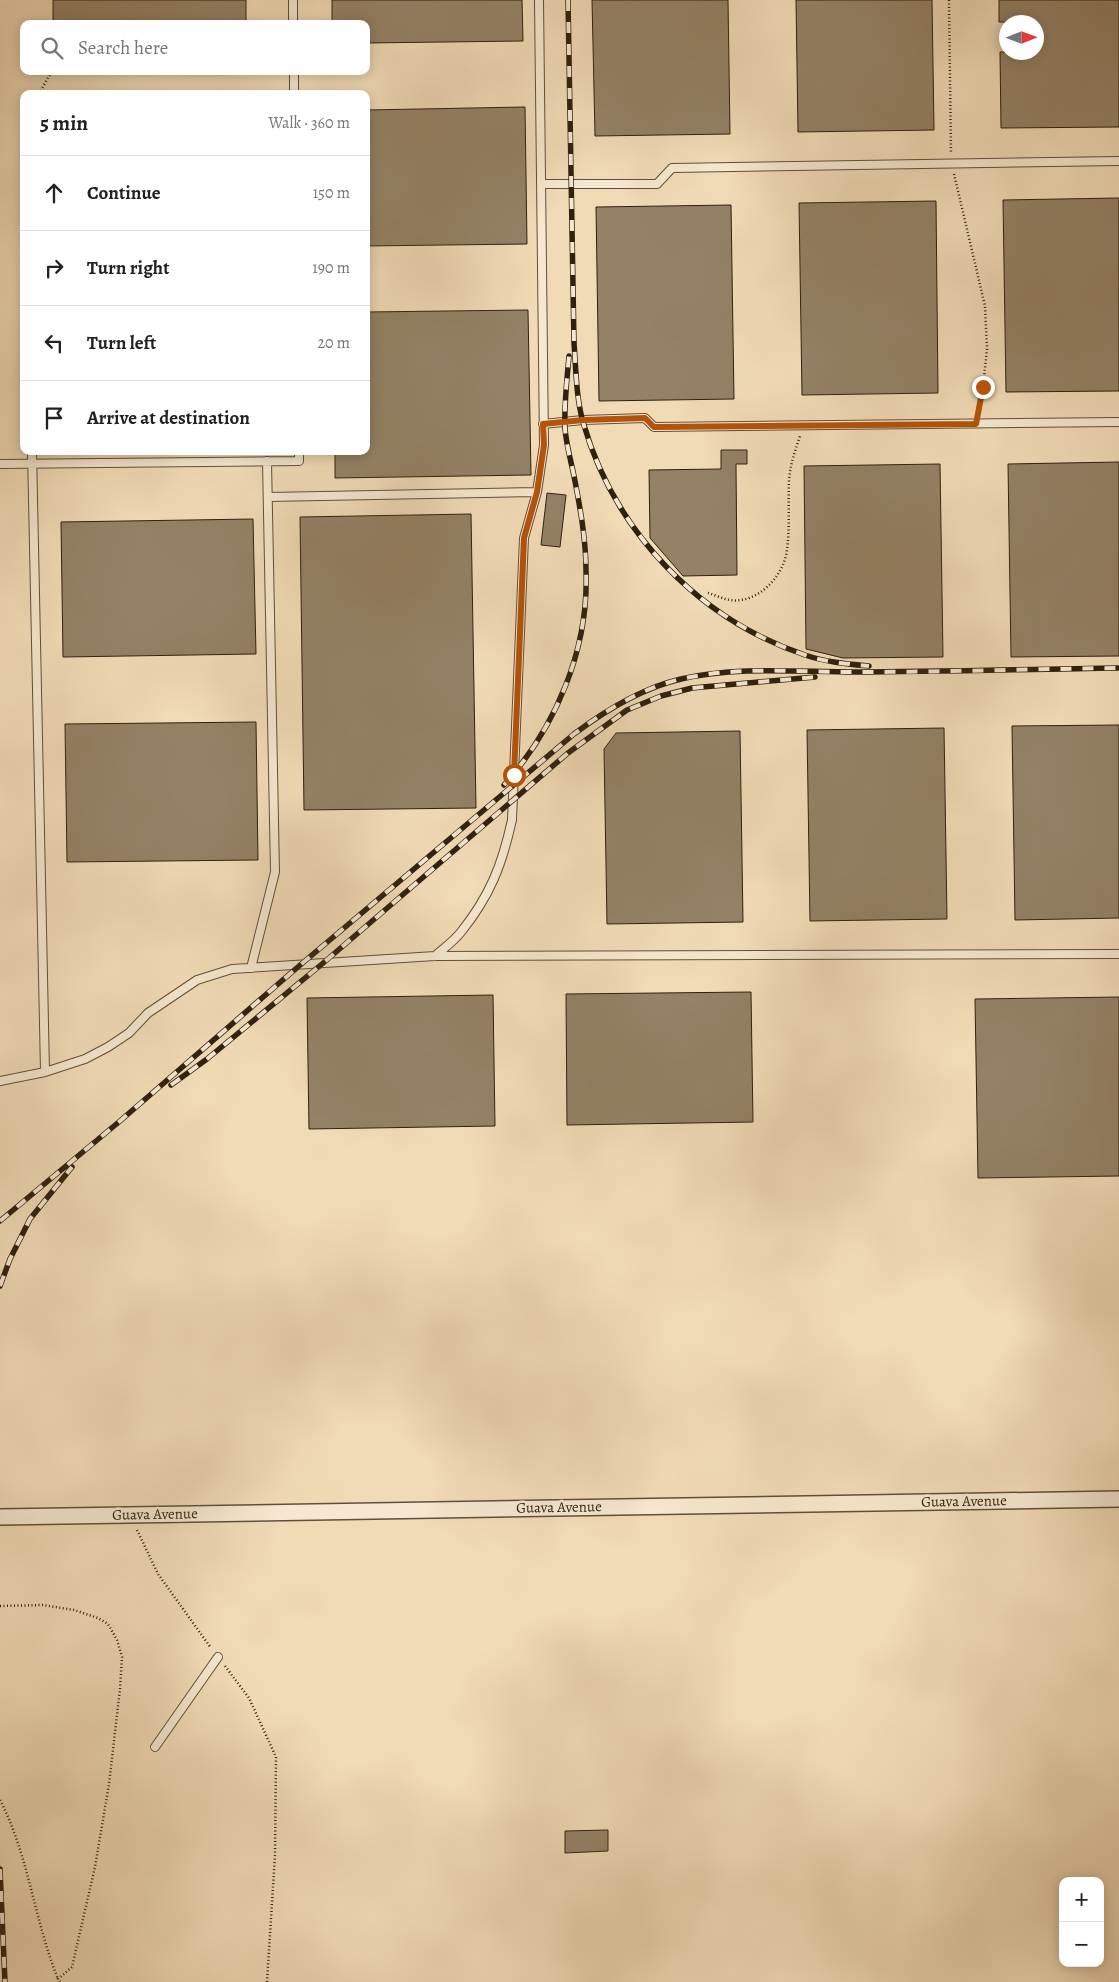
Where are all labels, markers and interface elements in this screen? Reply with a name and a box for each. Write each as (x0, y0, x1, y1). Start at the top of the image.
north arrow (999, 15, 1044, 60)
search box (20, 20, 370, 75)
icon: search (38, 34, 66, 62)
text: Search here (78, 35, 168, 61)
text: 5 min (40, 109, 88, 137)
text: Walk · 360 m (268, 112, 350, 134)
icon: ahead (40, 179, 68, 207)
text: Continue (87, 180, 161, 206)
text: 150 m (313, 182, 350, 204)
icon: right (40, 254, 68, 282)
text: Turn right (87, 255, 169, 281)
text: 190 m (312, 257, 350, 279)
icon: left (40, 329, 68, 357)
text: Turn left (87, 330, 156, 356)
text: 20 m (317, 332, 350, 354)
route end (972, 376, 995, 399)
icon: arrive (40, 404, 68, 432)
text: Arrive at destination (87, 405, 250, 431)
route start (503, 764, 526, 787)
street label: Guava Avenue (921, 1490, 1007, 1512)
street label: Guava Avenue (516, 1496, 602, 1518)
street label: Guava Avenue (112, 1503, 198, 1525)
map controls (1059, 1877, 1104, 1967)
button: + (1059, 1877, 1104, 1922)
button: − (1059, 1922, 1104, 1967)

